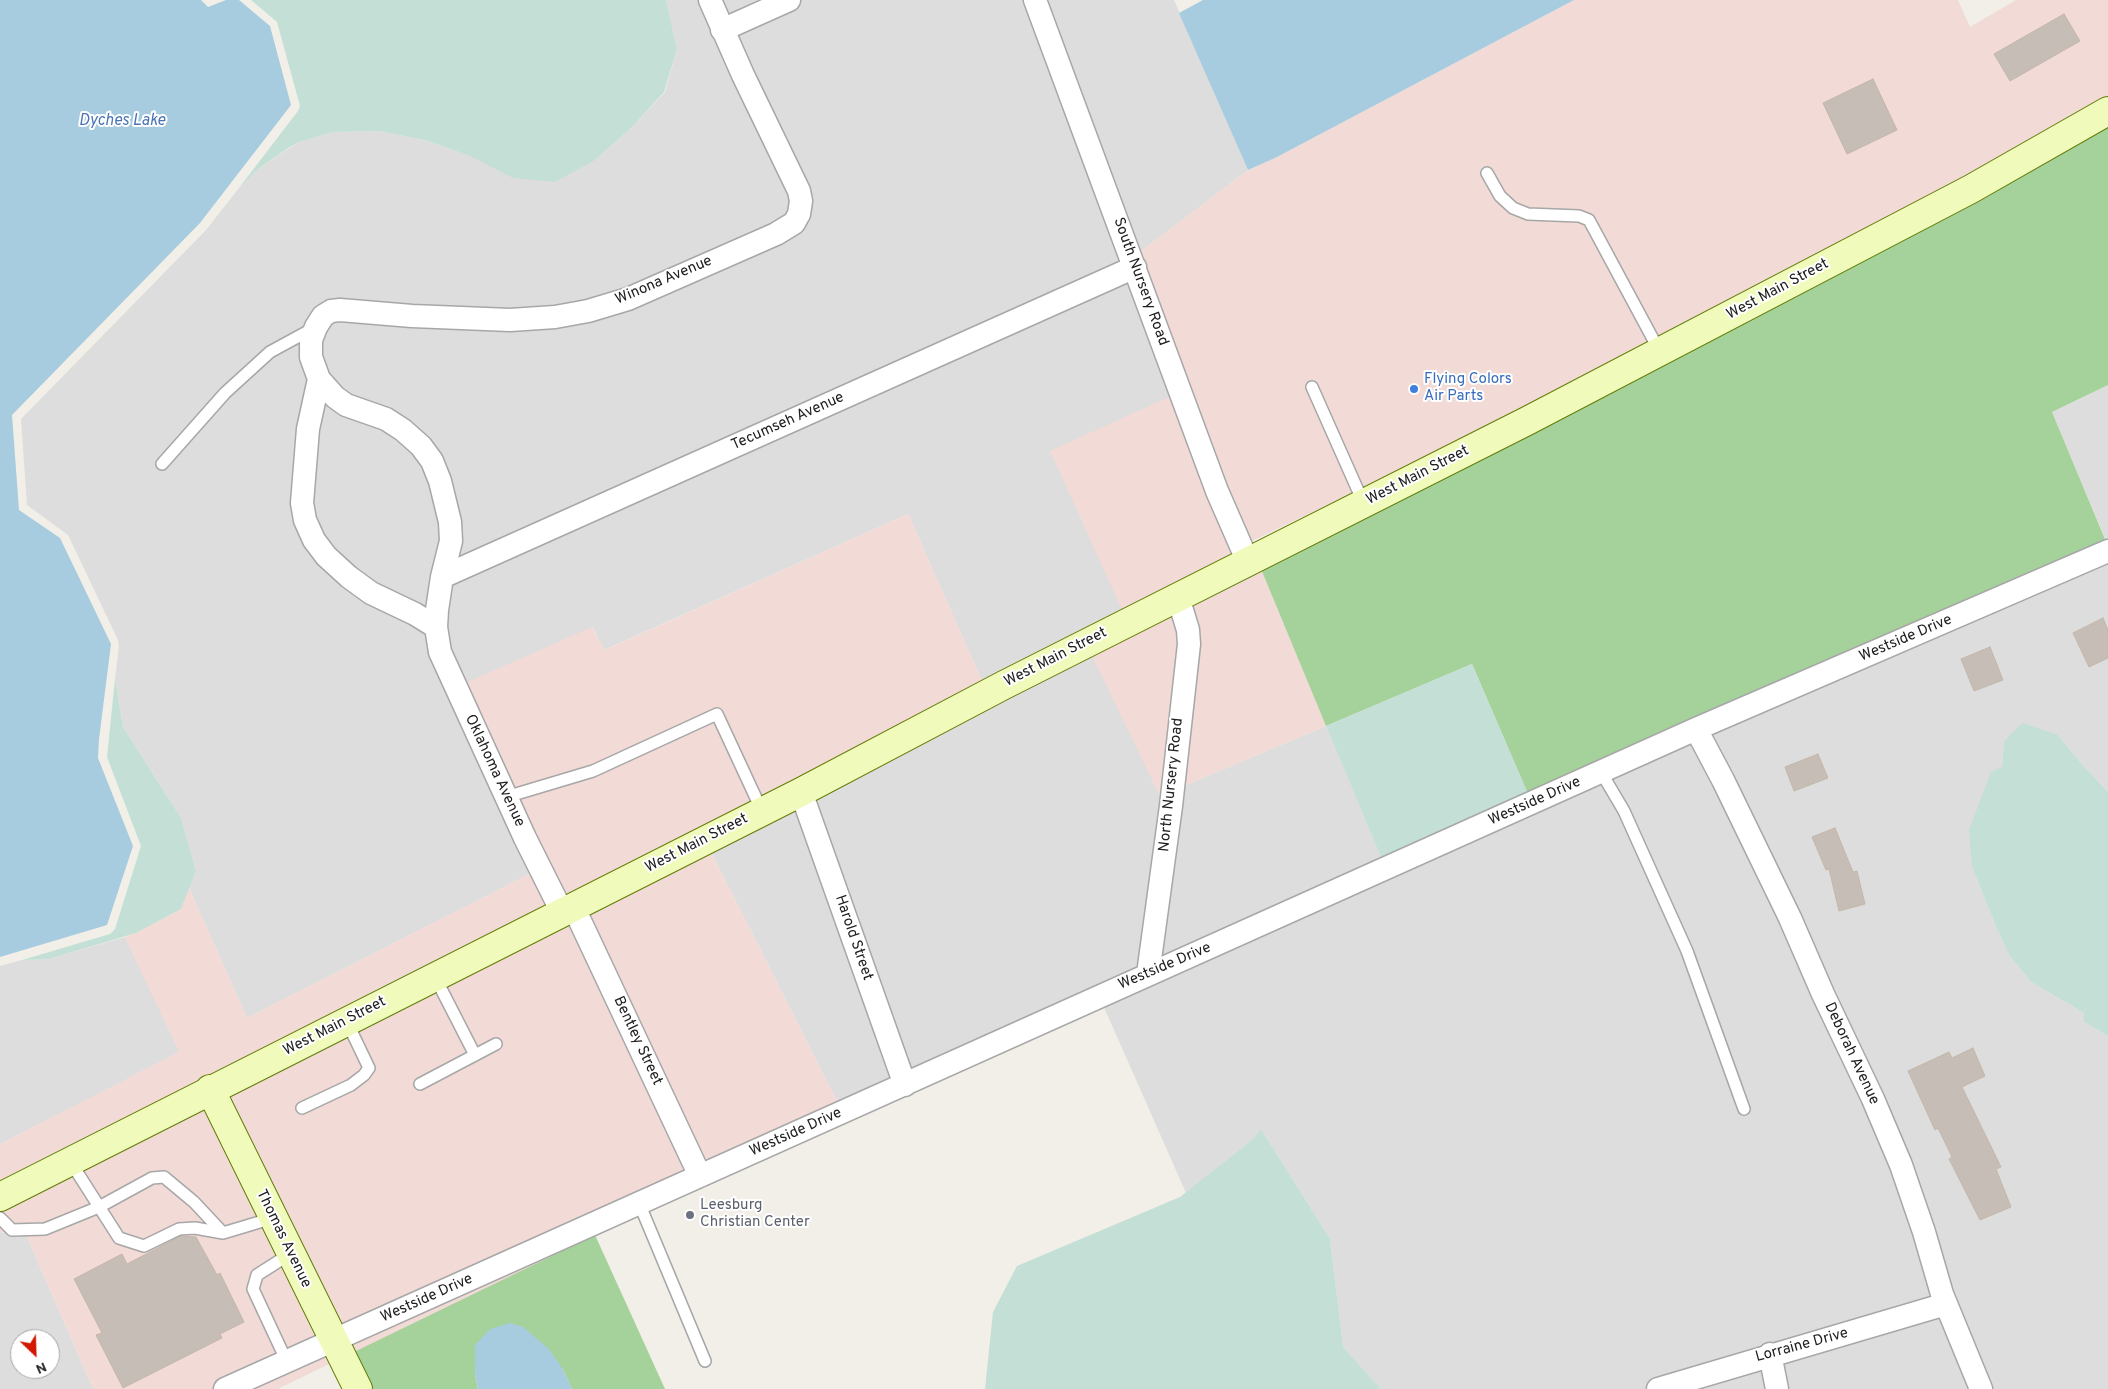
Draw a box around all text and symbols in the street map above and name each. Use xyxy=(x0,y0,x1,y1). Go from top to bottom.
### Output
water label: Dyches Lake xyxy=(79,112,165,132)
street label: South Nursery Road xyxy=(1108,215,1172,349)
street label: Winona Avenue xyxy=(613,253,715,309)
street label: West Main Street xyxy=(1724,256,1832,324)
place label: Flying Colors Air Parts xyxy=(1424,371,1512,406)
marker: Flying Colors Air Parts xyxy=(1408,383,1420,395)
street label: Tecumseh Avenue xyxy=(729,389,847,455)
street label: West Main Street xyxy=(1364,442,1472,510)
street label: Westside Drive xyxy=(1857,611,1955,667)
street label: West Main Street xyxy=(1002,624,1110,692)
street label: Oklahoma Avenue xyxy=(460,712,528,830)
street label: North Nursery Road xyxy=(1156,717,1188,853)
street label: Westside Drive xyxy=(1486,774,1584,830)
street label: West Main Street xyxy=(643,810,751,878)
street label: Harold Street xyxy=(830,893,876,983)
street label: Westside Drive xyxy=(1116,939,1214,995)
street label: West Main Street xyxy=(281,993,389,1061)
street label: Bentley Street xyxy=(609,994,665,1088)
street label: Deborah Avenue xyxy=(1819,1000,1883,1108)
street label: Westside Drive xyxy=(747,1105,845,1161)
street label: Thomas Avenue xyxy=(251,1187,315,1291)
place label: Leesburg Christian Center xyxy=(700,1197,810,1232)
marker: Leesburg Christian Center xyxy=(684,1209,696,1221)
street label: Westside Drive xyxy=(378,1271,476,1327)
street label: Lorraine Drive xyxy=(1754,1325,1850,1367)
north arrow xyxy=(10,1329,60,1379)
text: N xyxy=(33,1357,49,1377)

